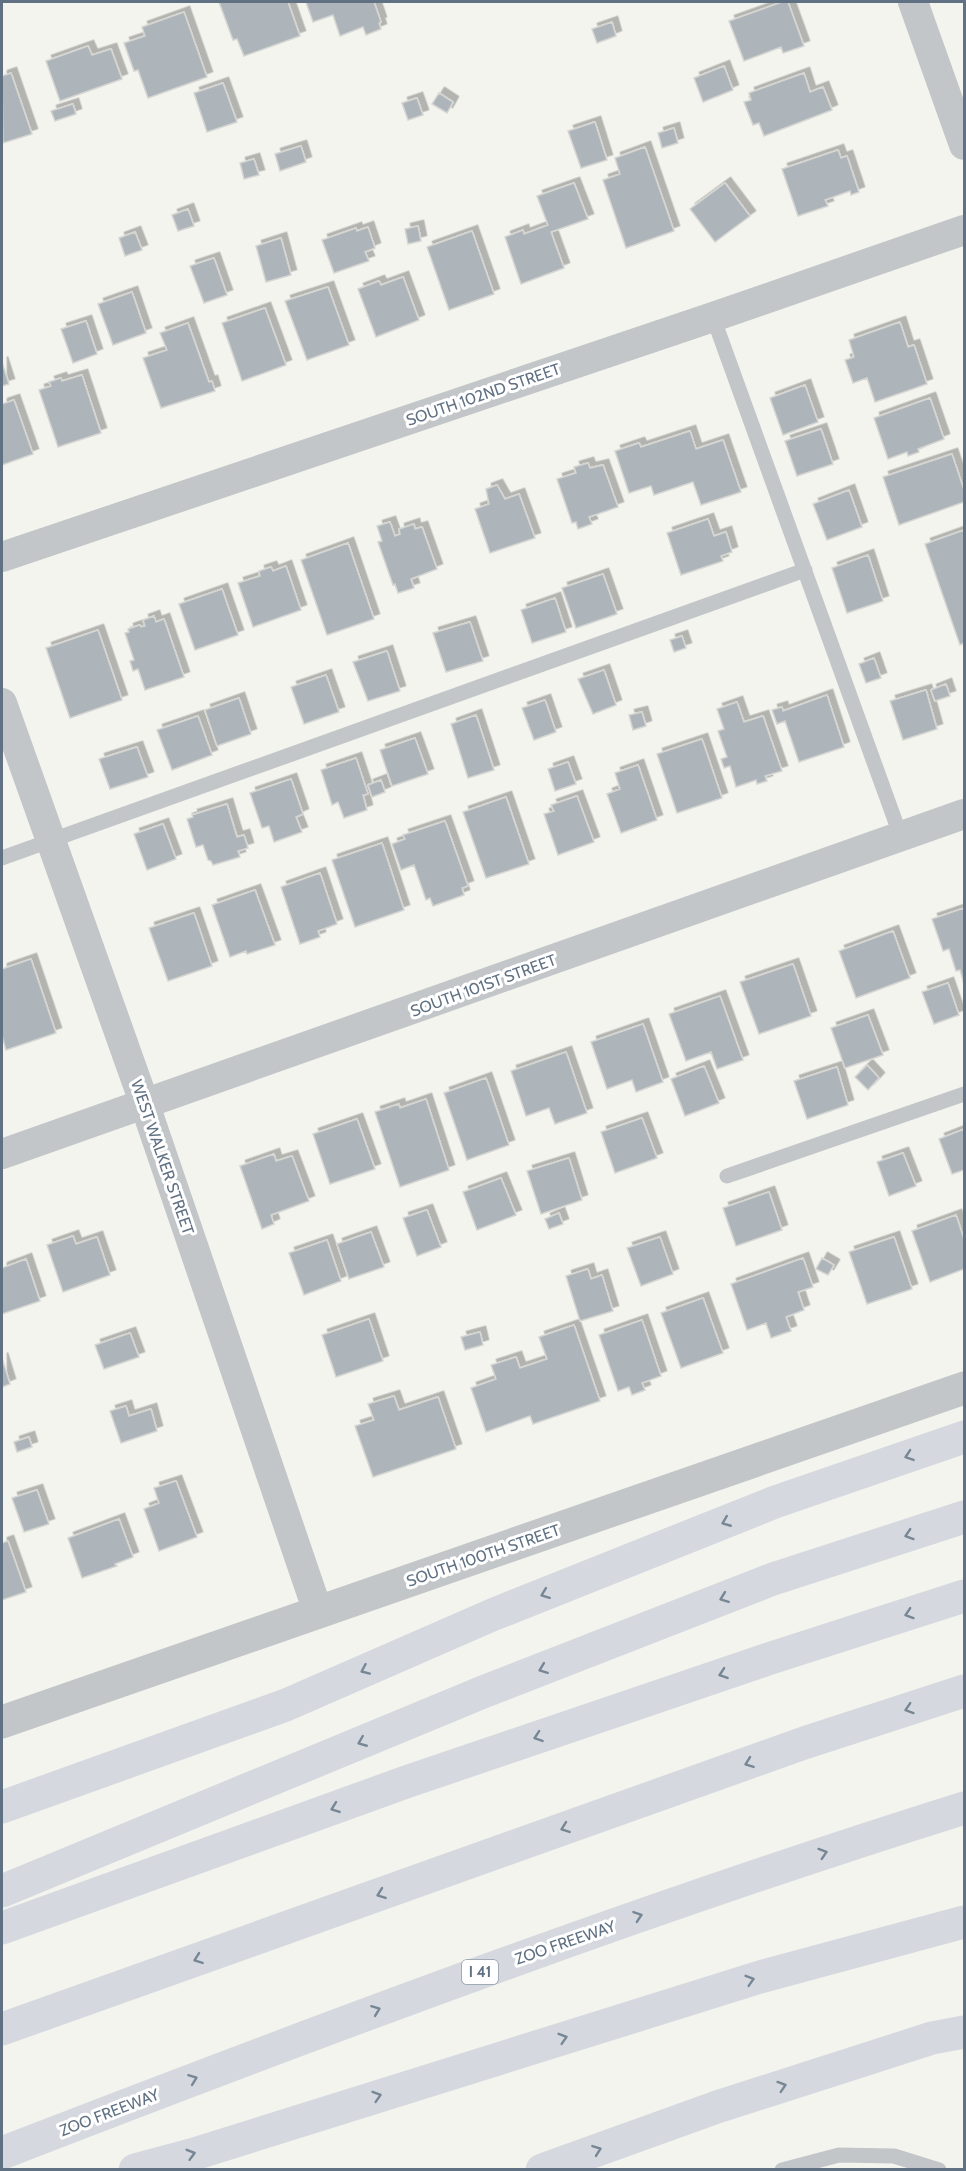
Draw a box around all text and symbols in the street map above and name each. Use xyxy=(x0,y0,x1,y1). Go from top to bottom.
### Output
street label: SOUTH 102ND STREET xyxy=(404,359,563,430)
street label: SOUTH 101ST STREET xyxy=(408,950,559,1021)
street label: WEST WALKER STREET xyxy=(127,1077,198,1238)
one-way arrow xyxy=(904,1448,915,1461)
one-way arrow xyxy=(721,1515,732,1527)
street label: SOUTH 100TH STREET xyxy=(404,1520,563,1591)
one-way arrow xyxy=(904,1528,915,1541)
one-way arrow xyxy=(540,1587,551,1599)
one-way arrow xyxy=(720,1591,730,1604)
one-way arrow xyxy=(904,1607,915,1619)
one-way arrow xyxy=(538,1662,549,1674)
one-way arrow xyxy=(361,1663,372,1675)
one-way arrow xyxy=(718,1667,729,1679)
one-way arrow xyxy=(904,1702,915,1714)
one-way arrow xyxy=(534,1729,544,1742)
one-way arrow xyxy=(357,1735,368,1747)
one-way arrow xyxy=(744,1755,755,1768)
one-way arrow xyxy=(330,1800,340,1813)
one-way arrow xyxy=(560,1821,571,1834)
one-way arrow xyxy=(817,1848,828,1861)
one-way arrow xyxy=(376,1886,387,1899)
one-way arrow xyxy=(632,1910,643,1923)
street label: ZOO FREEWAY xyxy=(512,1916,619,1969)
one-way arrow xyxy=(193,1952,204,1964)
road number: I 41 xyxy=(462,1960,498,1984)
one-way arrow xyxy=(744,1975,755,1987)
one-way arrow xyxy=(370,2005,380,2018)
one-way arrow xyxy=(558,2033,568,2045)
one-way arrow xyxy=(187,2074,198,2087)
one-way arrow xyxy=(776,2081,787,2094)
street label: ZOO FREEWAY xyxy=(57,2084,162,2140)
one-way arrow xyxy=(371,2091,382,2104)
one-way arrow xyxy=(591,2144,602,2157)
one-way arrow xyxy=(185,2149,196,2161)

